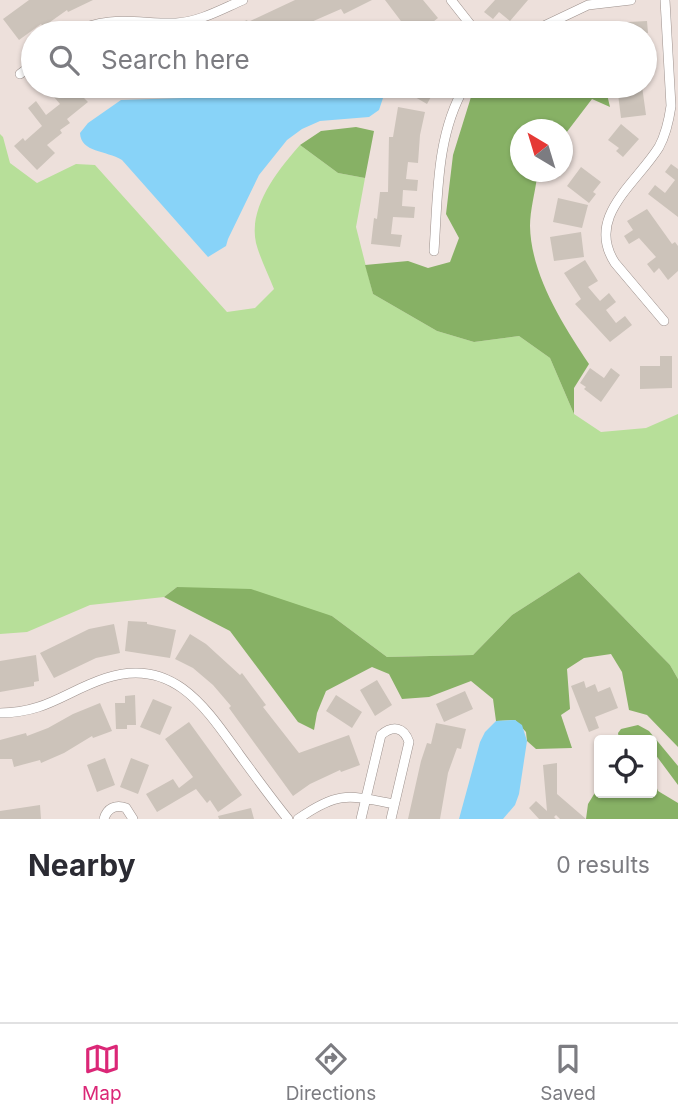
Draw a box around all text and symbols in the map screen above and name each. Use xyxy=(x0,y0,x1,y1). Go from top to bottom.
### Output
search box xyxy=(21,21,657,98)
icon: search xyxy=(45,41,83,79)
text: Search here xyxy=(101,44,250,75)
north arrow xyxy=(510,119,573,182)
map controls xyxy=(594,735,657,798)
button: locate xyxy=(594,735,657,798)
text: Nearby xyxy=(28,847,136,883)
text: 0 results xyxy=(556,851,650,879)
tab: Map xyxy=(82,1040,122,1105)
tab: Directions xyxy=(286,1040,376,1105)
tab: Saved xyxy=(540,1040,596,1105)

